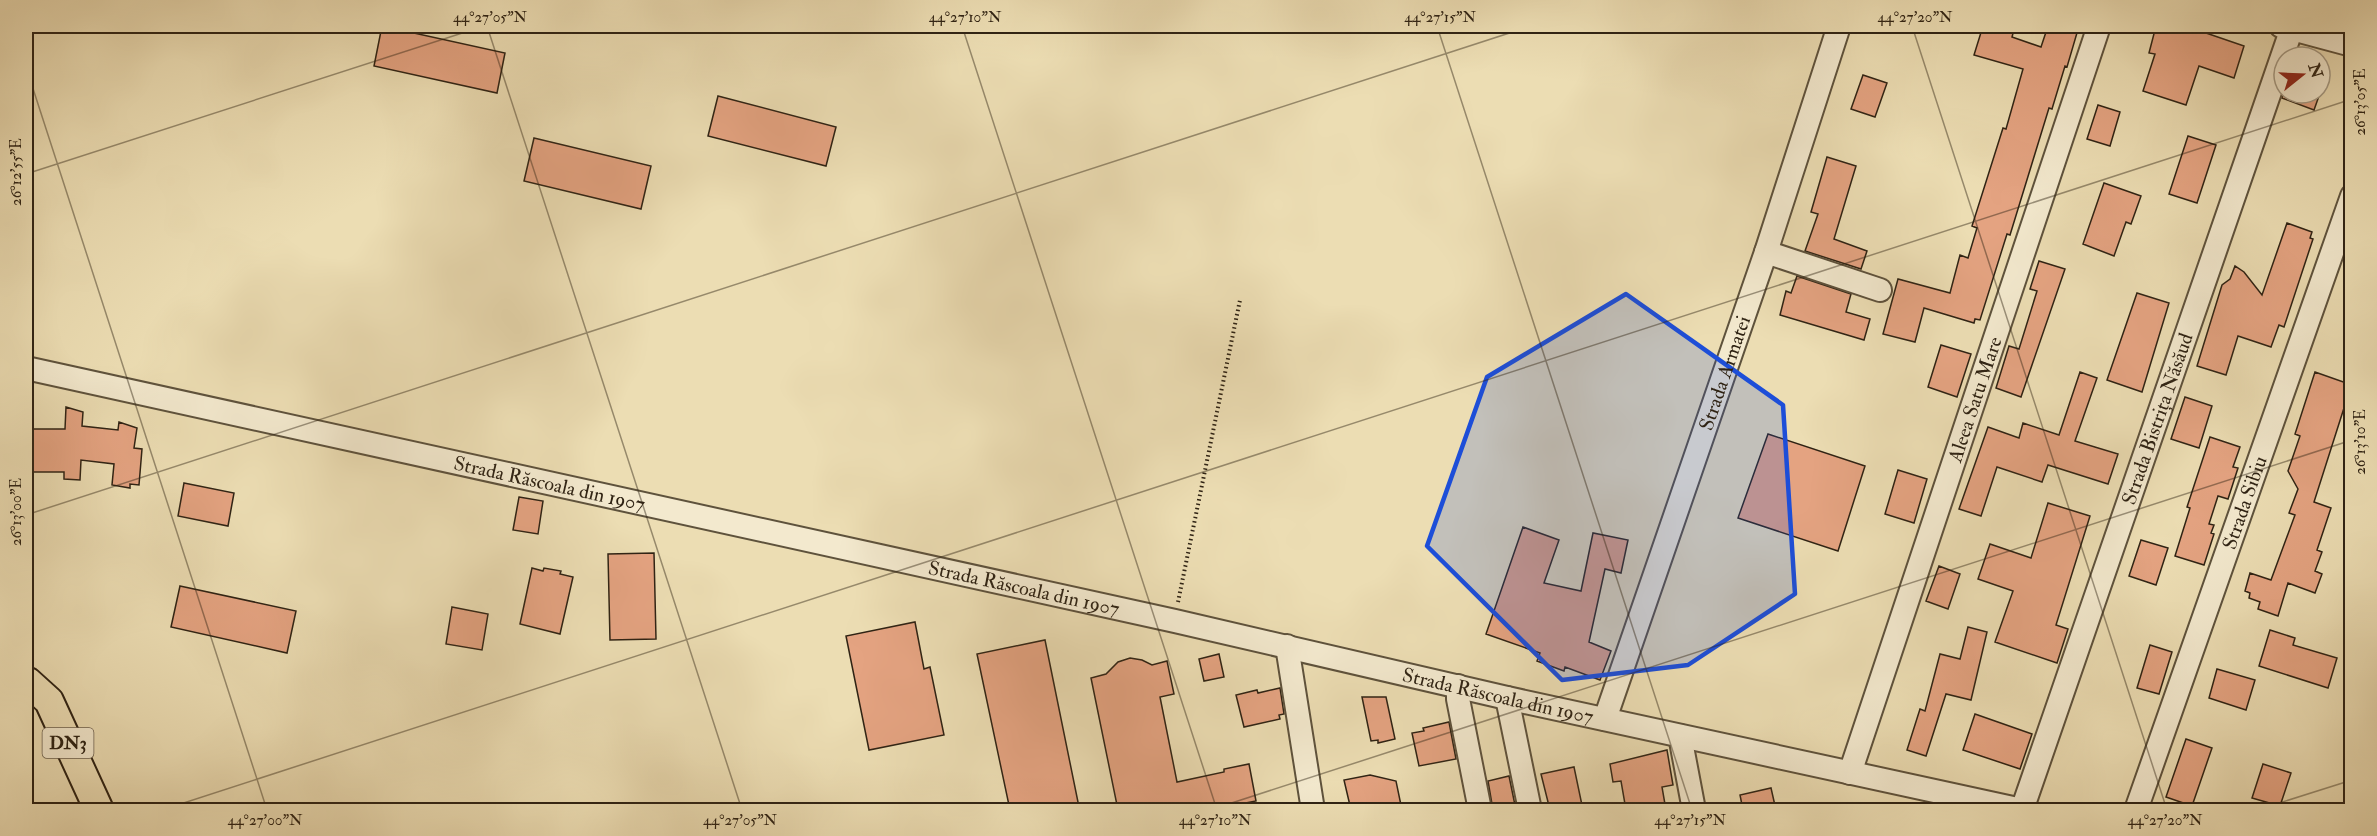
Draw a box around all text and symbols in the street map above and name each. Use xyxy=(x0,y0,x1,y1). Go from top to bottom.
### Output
text: 44°27'05"N xyxy=(453,8,528,27)
text: 44°27'10"N xyxy=(929,8,1002,27)
text: 44°27'15"N xyxy=(1404,8,1476,27)
text: 44°27'20"N xyxy=(1877,8,1953,27)
north arrow xyxy=(2272,45,2332,105)
text: N xyxy=(2303,60,2327,81)
text: 26°13'05"E xyxy=(2351,68,2370,136)
text: 26°12'55"E xyxy=(7,138,26,206)
street label: Strada Armatei xyxy=(1693,312,1756,434)
street label: Strada Bistrița Năsăud xyxy=(2116,330,2199,508)
street label: Aleea Satu Mare xyxy=(1942,333,2008,466)
text: 26°13'10"E xyxy=(2351,409,2370,475)
street label: Strada Răscoala din 1907 xyxy=(451,451,647,517)
street label: Strada Sibiu xyxy=(2217,453,2273,553)
text: 26°13'00"E xyxy=(7,478,26,546)
street label: Strada Răscoala din 1907 xyxy=(926,555,1122,621)
street label: Strada Răscoala din 1907 xyxy=(1400,662,1596,729)
road number: DN3 xyxy=(42,728,94,758)
text: 44°27'00"N xyxy=(227,811,303,830)
text: 44°27'05"N xyxy=(703,811,778,830)
text: 44°27'10"N xyxy=(1179,811,1252,830)
text: 44°27'15"N xyxy=(1654,811,1726,830)
text: 44°27'20"N xyxy=(2127,811,2203,830)

